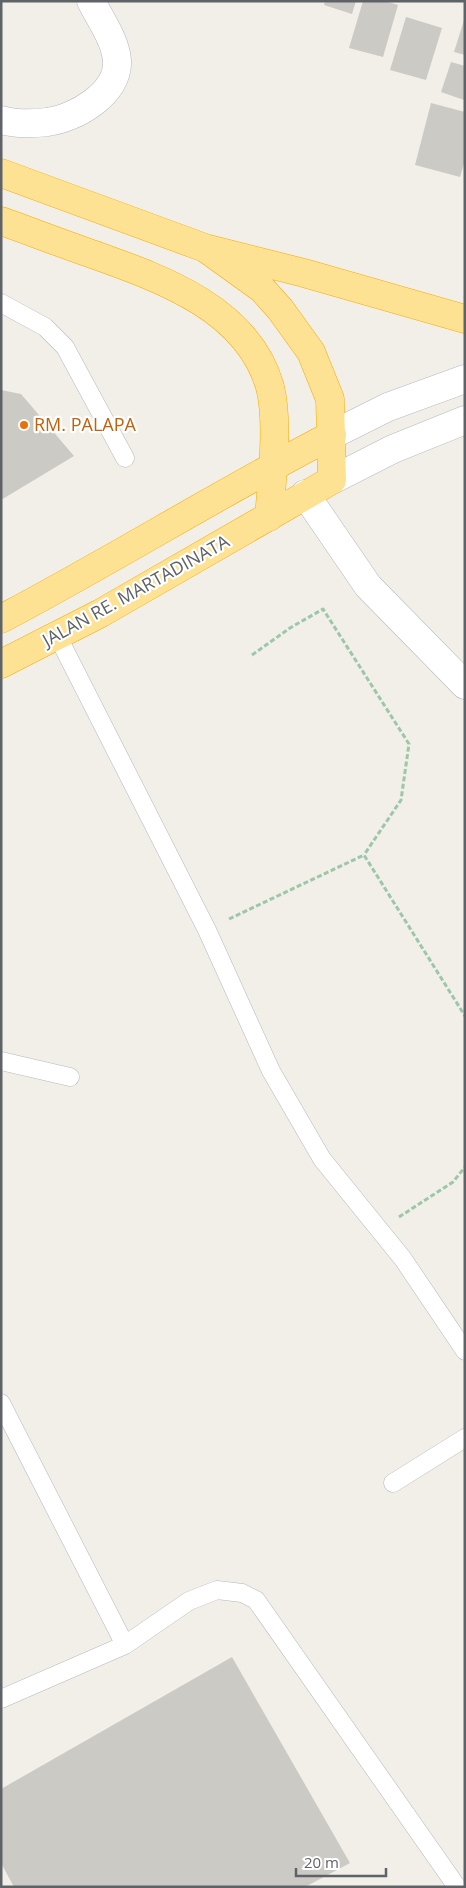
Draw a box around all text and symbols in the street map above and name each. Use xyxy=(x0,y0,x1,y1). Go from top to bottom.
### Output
place label: RM. PALAPA xyxy=(34,412,137,436)
marker: RM. PALAPA xyxy=(18,419,30,431)
street label: JALAN RE. MARTADINATA xyxy=(36,528,234,653)
scale bar xyxy=(296,1846,386,1878)
text: 20 m xyxy=(304,1852,339,1872)

